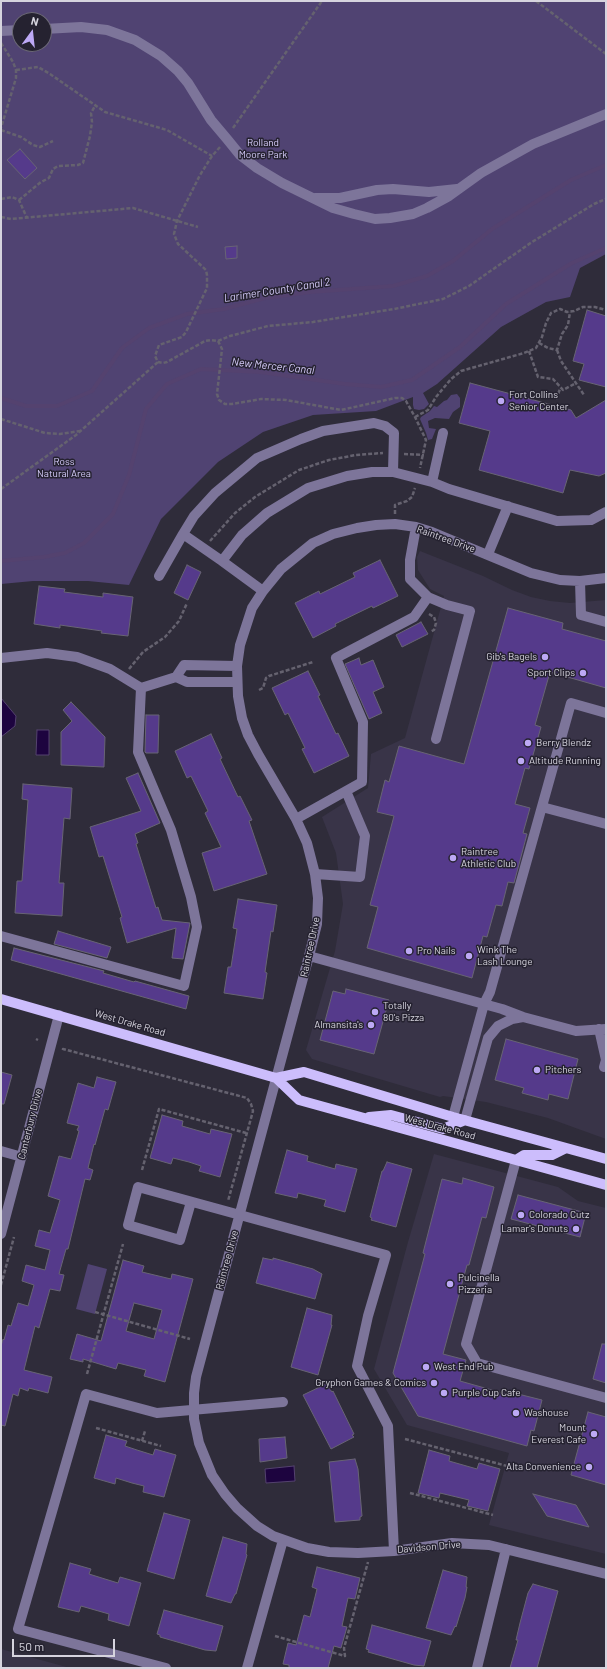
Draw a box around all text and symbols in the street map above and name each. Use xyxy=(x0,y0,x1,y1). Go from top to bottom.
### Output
north arrow xyxy=(12,12,52,52)
text: N xyxy=(30,14,40,28)
park label: Rolland Moore Park xyxy=(239,137,287,160)
water label: Larimer County Canal 2 xyxy=(223,275,331,305)
water label: New Mercer Canal xyxy=(231,355,315,377)
place label: Fort Collins Senior Center xyxy=(509,389,568,412)
marker: Fort Collins Senior Center xyxy=(496,396,506,406)
park label: Ross Natural Area xyxy=(37,456,91,480)
street label: Raintree Drive xyxy=(415,523,477,555)
place label: Gib's Bagels xyxy=(486,651,537,663)
marker: Gib's Bagels xyxy=(540,652,550,662)
place label: Sport Clips xyxy=(528,667,575,679)
marker: Sport Clips xyxy=(578,668,588,678)
place label: Berry Blendz xyxy=(536,737,591,749)
marker: Berry Blendz xyxy=(523,738,533,748)
place label: Altitude Running xyxy=(529,755,601,767)
marker: Altitude Running xyxy=(516,756,526,766)
place label: Raintree Athletic Club xyxy=(461,846,516,870)
marker: Raintree Athletic Club xyxy=(448,853,458,863)
street label: Raintree Drive xyxy=(298,916,322,978)
place label: Wink The Lash Lounge xyxy=(477,944,533,968)
place label: Pro Nails xyxy=(417,945,455,957)
marker: Pro Nails xyxy=(404,946,414,956)
marker: Wink The Lash Lounge xyxy=(464,951,474,961)
place label: Totally 80's Pizza xyxy=(383,1000,424,1024)
street label: West Drake Road xyxy=(93,1007,167,1039)
marker: Totally 80's Pizza xyxy=(370,1007,380,1017)
place label: Almansita's xyxy=(314,1019,363,1031)
marker: Almansita's xyxy=(366,1020,376,1030)
place label: Pitchers xyxy=(545,1064,581,1076)
marker: Pitchers xyxy=(532,1065,542,1075)
street label: Canterbury Drive xyxy=(15,1087,45,1161)
street label: West Drake Road xyxy=(403,1112,477,1142)
place label: Colorado Cutz xyxy=(529,1209,589,1221)
marker: Colorado Cutz xyxy=(516,1210,526,1220)
place label: Lamar's Donuts xyxy=(501,1223,568,1235)
marker: Lamar's Donuts xyxy=(571,1224,581,1234)
street label: Raintree Drive xyxy=(213,1229,241,1291)
place label: Pulcinella Pizzeria xyxy=(458,1272,500,1296)
marker: Pulcinella Pizzeria xyxy=(445,1279,455,1289)
place label: West End Pub xyxy=(434,1361,494,1373)
marker: West End Pub xyxy=(421,1362,431,1372)
place label: Gryphon Games & Comics xyxy=(315,1377,426,1389)
marker: Gryphon Games & Comics xyxy=(429,1378,439,1388)
place label: Purple Cup Cafe xyxy=(452,1387,521,1399)
marker: Purple Cup Cafe xyxy=(439,1388,449,1398)
place label: Washouse xyxy=(524,1407,568,1419)
marker: Washouse xyxy=(511,1408,521,1418)
place label: Mount Everest Cafe xyxy=(531,1422,586,1446)
marker: Mount Everest Cafe xyxy=(589,1429,599,1439)
place label: Alta Convenience xyxy=(506,1461,581,1473)
marker: Alta Convenience xyxy=(584,1462,594,1472)
street label: Davidson Drive xyxy=(397,1538,461,1556)
scale bar xyxy=(14,1631,117,1657)
text: 50 m xyxy=(19,1639,44,1653)

